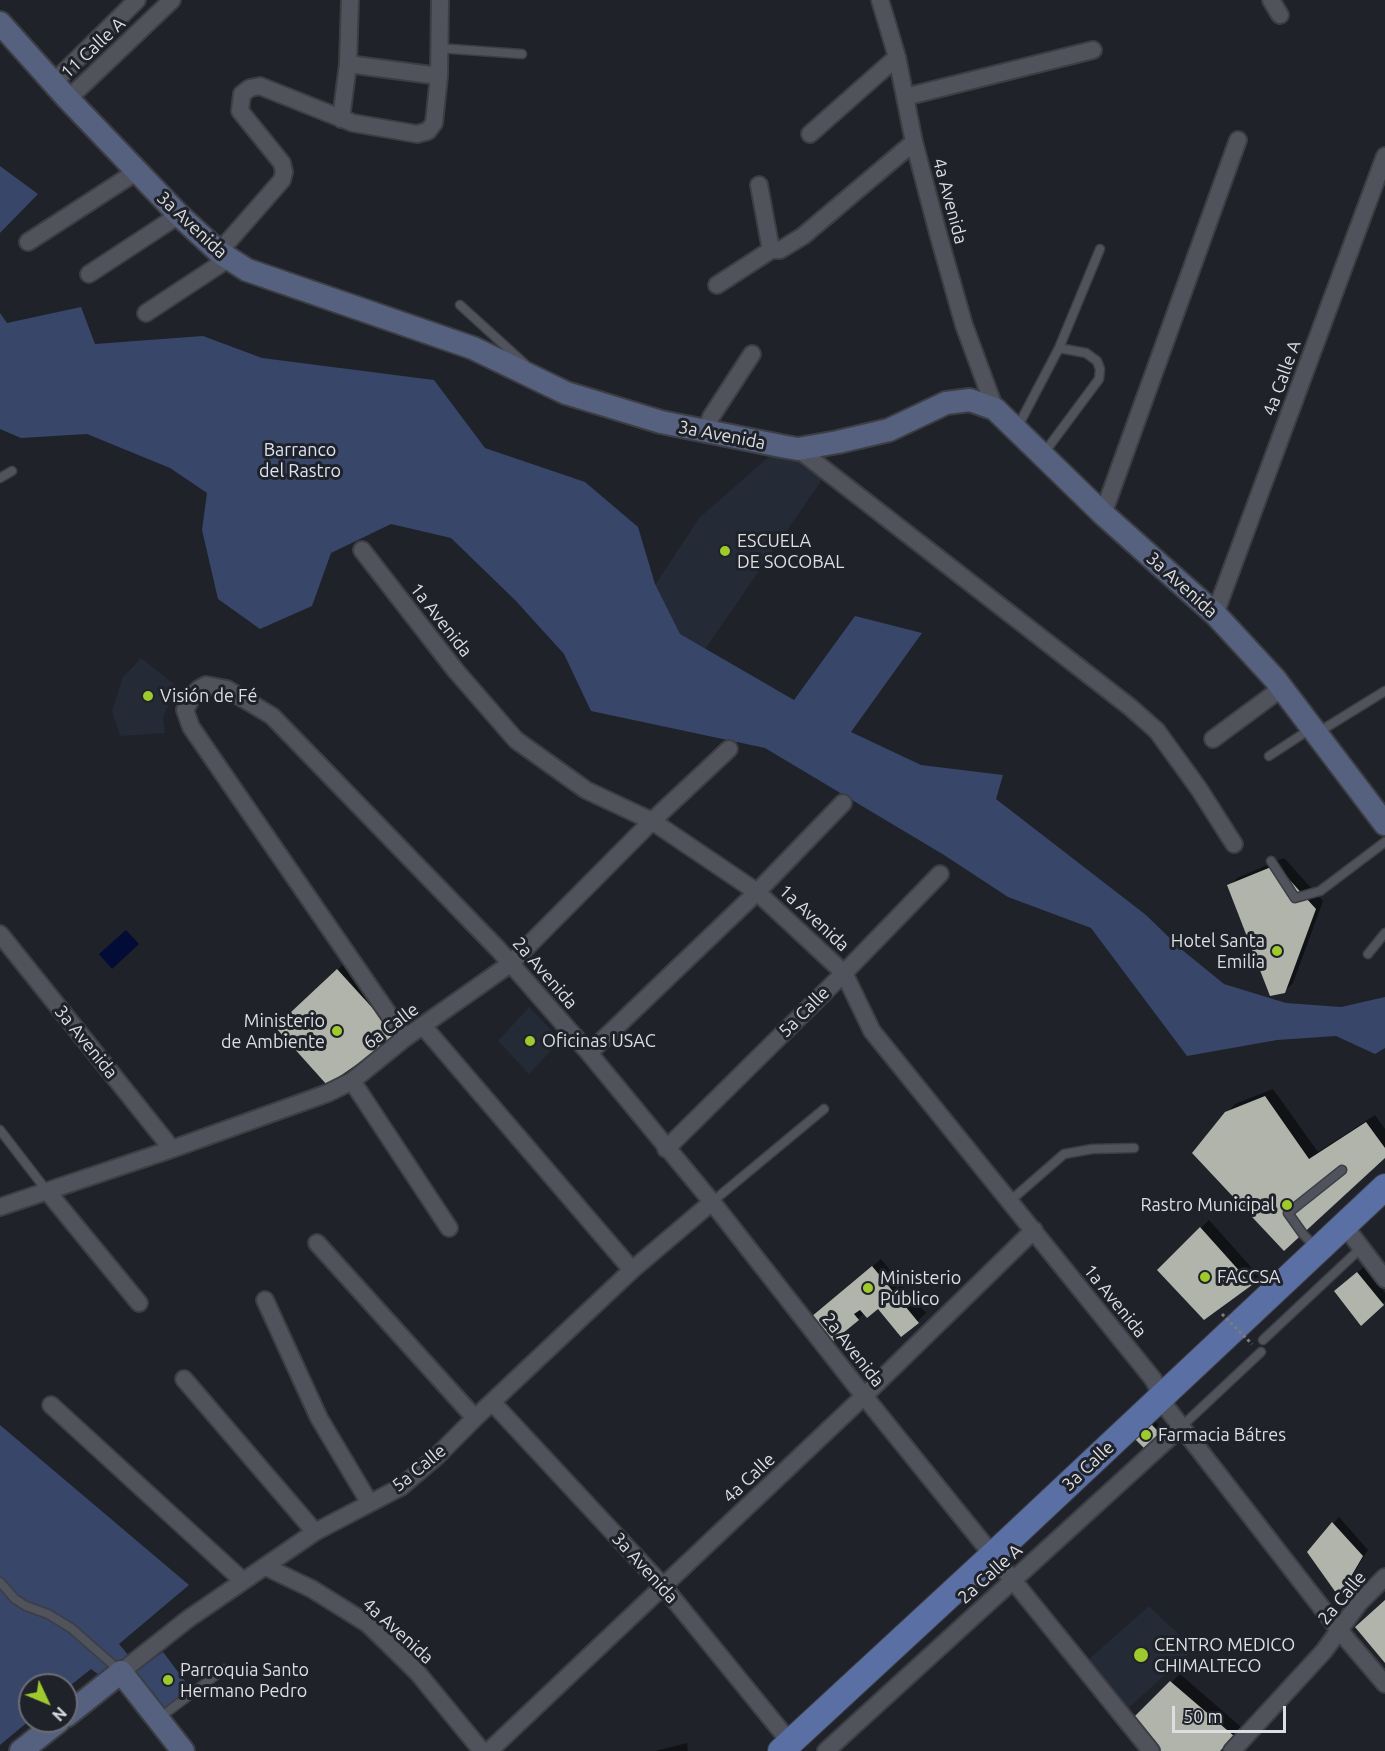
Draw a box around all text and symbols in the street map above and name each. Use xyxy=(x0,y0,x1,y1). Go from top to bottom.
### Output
street label: 11 Calle A xyxy=(56,13,130,83)
street label: 4a Avenida xyxy=(928,156,972,246)
street label: 3a Avenida xyxy=(152,187,232,263)
street label: 4a Calle A xyxy=(1258,337,1306,419)
street label: 3a Avenida xyxy=(677,416,767,454)
park label: Barranco del Rastro xyxy=(259,439,341,482)
place label: ESCUELA DE SOCOBAL xyxy=(737,530,844,572)
marker: ESCUELA DE SOCOBAL xyxy=(718,544,732,558)
street label: 3a Avenida xyxy=(1142,547,1222,623)
street label: 1a Avenida xyxy=(405,579,477,661)
place label: Visión de Fé xyxy=(160,685,257,707)
marker: Visión de Fé xyxy=(141,689,155,703)
street label: 1a Avenida xyxy=(774,880,854,956)
place label: Hotel Santa Emilia xyxy=(1171,930,1265,972)
street label: 2a Avenida xyxy=(508,933,582,1013)
marker: Hotel Santa Emilia xyxy=(1270,944,1284,958)
street label: 5a Calle xyxy=(774,982,834,1042)
street label: 6a Calle xyxy=(359,998,423,1054)
street label: 3a Avenida xyxy=(50,1001,122,1083)
place label: Ministerio de Ambiente xyxy=(221,1010,325,1052)
marker: Ministerio de Ambiente xyxy=(330,1024,344,1038)
place label: Oficinas USAC xyxy=(542,1030,656,1052)
marker: Oficinas USAC xyxy=(523,1034,537,1048)
place label: Rastro Municipal xyxy=(1140,1194,1275,1216)
marker: Rastro Municipal xyxy=(1280,1198,1294,1212)
street label: 1a Avenida xyxy=(1079,1260,1151,1342)
place label: FACCSA xyxy=(1217,1266,1281,1288)
place label: Ministerio Público xyxy=(880,1267,961,1310)
marker: FACCSA xyxy=(1198,1270,1212,1284)
marker: Ministerio Público xyxy=(861,1281,875,1295)
street label: 2a Avenida xyxy=(817,1309,889,1391)
place label: Farmacia Bátres xyxy=(1158,1424,1286,1446)
marker: Farmacia Bátres xyxy=(1139,1428,1153,1442)
street label: 3a Calle xyxy=(1058,1437,1118,1495)
street label: 5a Calle xyxy=(388,1440,450,1496)
street label: 4a Calle xyxy=(719,1449,779,1507)
street label: 3a Avenida xyxy=(607,1528,683,1608)
street label: 2a Calle A xyxy=(953,1540,1027,1608)
street label: 2a Calle xyxy=(1313,1567,1371,1629)
street label: 4a Avenida xyxy=(358,1593,438,1669)
place label: CENTRO MEDICO CHIMALTECO xyxy=(1154,1634,1295,1676)
marker: CENTRO MEDICO CHIMALTECO xyxy=(1132,1646,1150,1664)
place label: Parroquia Santo Hermano Pedro xyxy=(180,1659,309,1702)
north arrow xyxy=(18,1673,78,1733)
marker: Parroquia Santo Hermano Pedro xyxy=(161,1673,175,1687)
scale bar xyxy=(1175,1694,1289,1732)
text: N xyxy=(49,1704,70,1725)
text: 50 m xyxy=(1183,1706,1223,1726)

